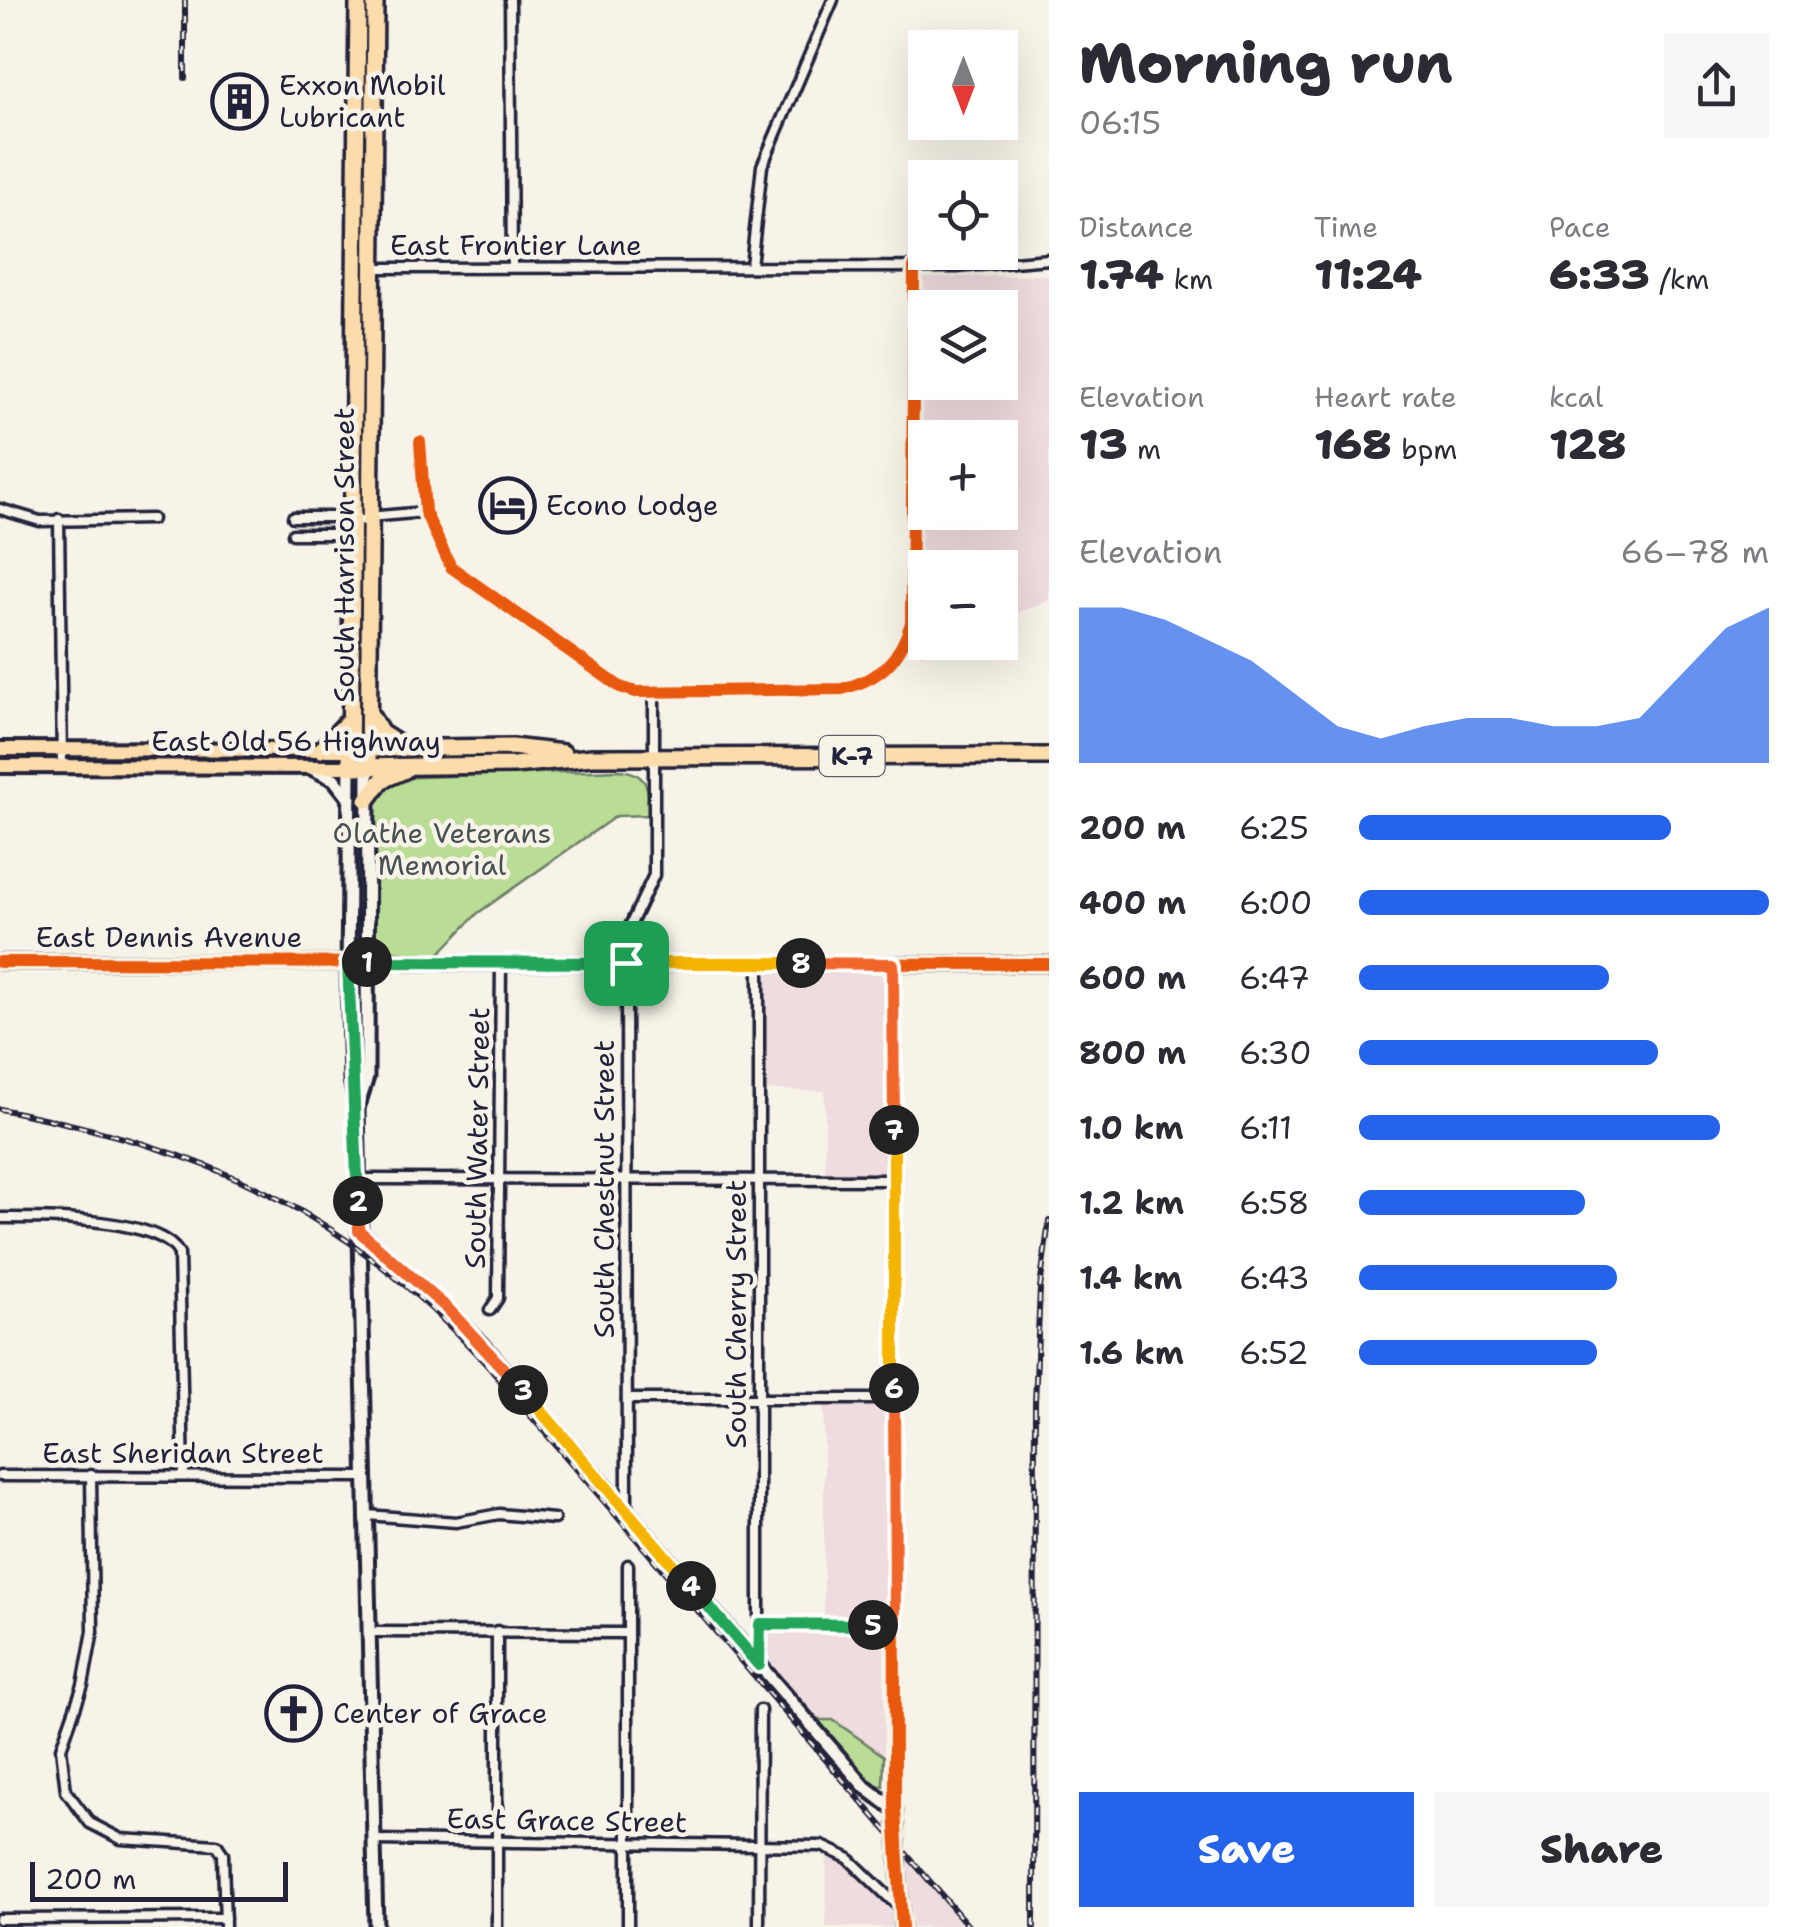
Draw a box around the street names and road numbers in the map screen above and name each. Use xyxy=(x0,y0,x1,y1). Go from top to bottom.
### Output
street label: East Frontier Lane xyxy=(390,226,642,264)
street label: South Harrison Street xyxy=(325,407,363,703)
street label: East Old 56 Highway xyxy=(151,722,441,760)
road number: K-7 xyxy=(820,736,884,776)
street label: East Dennis Avenue xyxy=(36,918,302,956)
street label: South Water Street xyxy=(456,1007,498,1269)
street label: South Chestnut Street xyxy=(585,1040,623,1338)
street label: South Cherry Street xyxy=(717,1179,755,1449)
street label: East Sheridan Street xyxy=(42,1434,324,1472)
street label: East Grace Street xyxy=(446,1799,688,1841)

